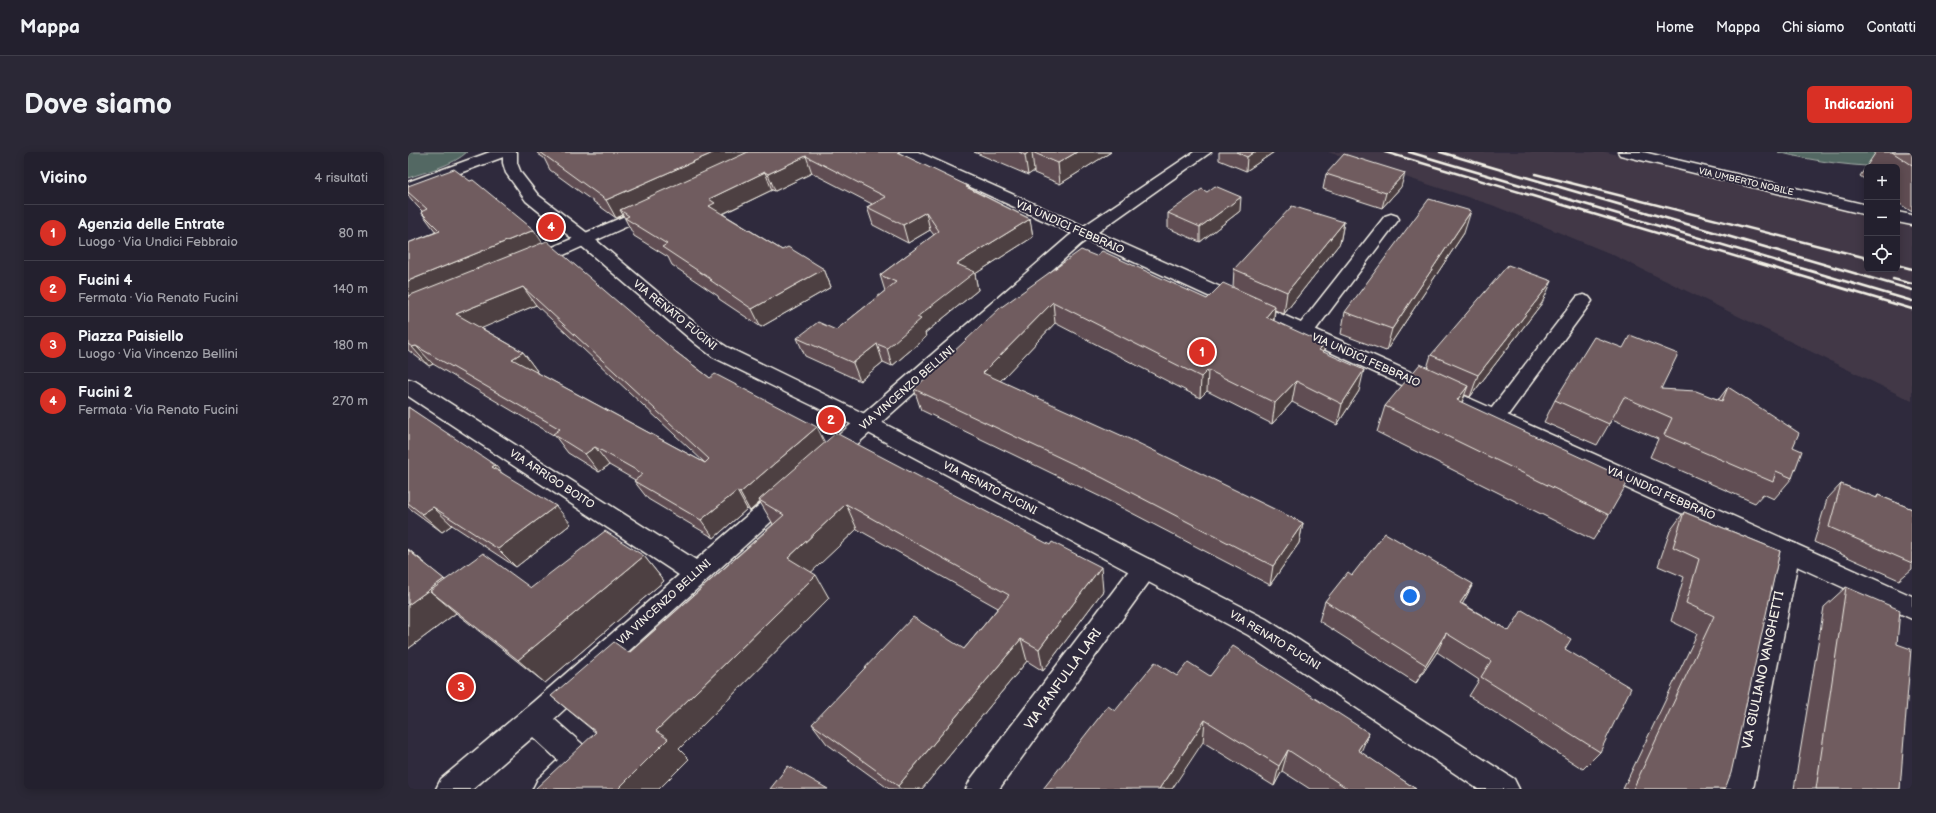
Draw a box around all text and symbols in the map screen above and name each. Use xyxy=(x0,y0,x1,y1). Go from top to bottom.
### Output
text: Mappa xyxy=(20,16,80,39)
text: Home xyxy=(1656,19,1694,36)
text: Mappa xyxy=(1716,19,1760,36)
text: Chi siamo xyxy=(1782,19,1845,36)
text: Contatti xyxy=(1867,19,1916,36)
button: Indicazioni xyxy=(1807,86,1912,123)
text: Dove siamo xyxy=(24,88,172,121)
map controls xyxy=(1864,164,1900,272)
button: + xyxy=(1864,164,1900,200)
street label: VIA UMBERTO NOBILE xyxy=(1698,166,1795,198)
text: Vicino xyxy=(40,168,87,188)
text: 4 risultati xyxy=(314,170,368,186)
street label: VIA UNDICI FEBBRAIO xyxy=(1014,197,1126,257)
button: − xyxy=(1864,200,1900,236)
pin: 4 xyxy=(538,212,564,242)
text: Agenzia delle Entrate xyxy=(78,215,225,234)
text: 1 xyxy=(50,225,56,241)
text: 80 m xyxy=(339,225,368,241)
text: Luogo · Via Undici Febbraio xyxy=(78,234,238,250)
button: locate xyxy=(1864,236,1900,272)
text: Fucini 4 xyxy=(78,271,132,290)
street label: VIA RENATO FUCINI xyxy=(631,277,720,353)
text: 2 xyxy=(49,281,57,297)
text: 140 m xyxy=(333,281,368,297)
text: Fermata · Via Renato Fucini xyxy=(78,290,238,306)
text: Piazza Paisiello xyxy=(78,327,183,346)
street label: VIA UNDICI FEBBRAIO xyxy=(1310,330,1422,390)
text: 3 xyxy=(49,337,57,353)
text: 180 m xyxy=(333,337,368,353)
pin: 1 xyxy=(1189,337,1215,367)
street label: VIA VINCENZO BELLINI xyxy=(857,343,958,433)
text: Luogo · Via Vincenzo Bellini xyxy=(78,346,238,362)
text: Fucini 2 xyxy=(78,383,132,402)
text: 4 xyxy=(49,393,57,409)
text: 270 m xyxy=(332,393,368,409)
text: Fermata · Via Renato Fucini xyxy=(78,402,238,418)
pin: 2 xyxy=(818,405,844,435)
street label: VIA ARRIGO BOITO xyxy=(507,447,597,511)
street label: VIA RENATO FUCINI xyxy=(941,459,1040,518)
street label: VIA UNDICI FEBBRAIO xyxy=(1605,463,1717,523)
street label: VIA VINCENZO BELLINI xyxy=(614,556,714,647)
your location xyxy=(1400,586,1420,606)
street label: VIA GIULIANO VANGHETTI xyxy=(1738,589,1788,751)
street label: VIA RENATO FUCINI xyxy=(1227,608,1323,673)
street label: VIA FANFULLA LARI xyxy=(1021,625,1105,733)
pin: 3 xyxy=(448,672,474,702)

